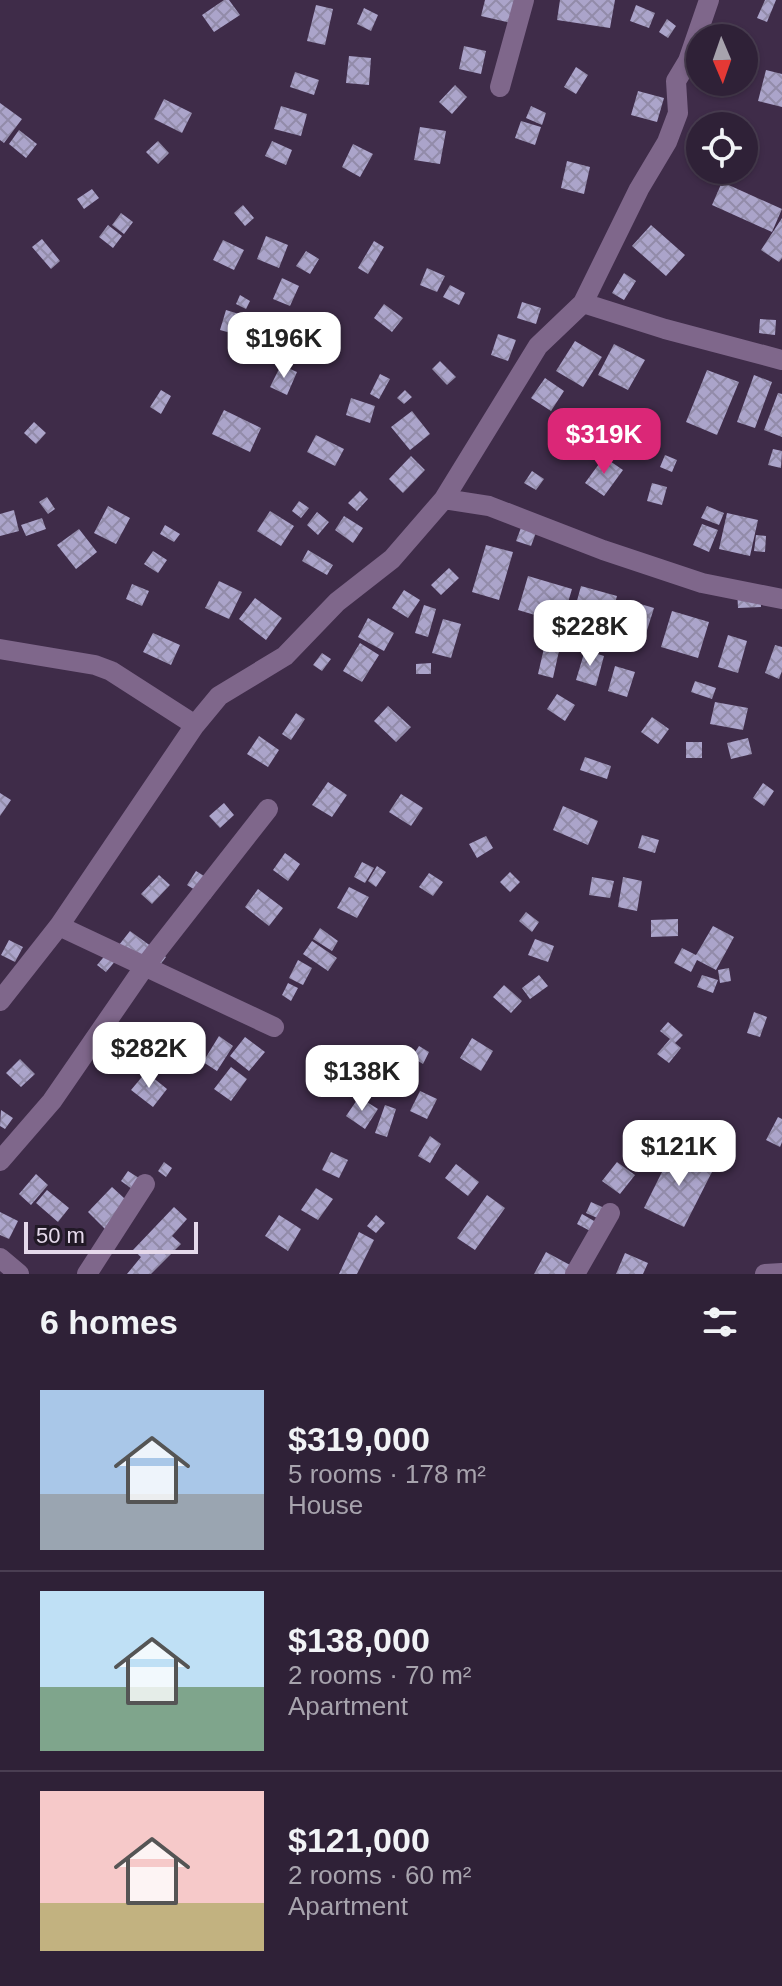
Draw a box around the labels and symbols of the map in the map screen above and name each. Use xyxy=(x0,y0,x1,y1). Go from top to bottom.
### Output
north arrow xyxy=(686,24,758,96)
pin: $196K xyxy=(228,312,340,380)
pin: $319K xyxy=(548,408,660,476)
pin: $228K xyxy=(534,600,646,668)
pin: $282K xyxy=(93,1022,205,1090)
pin: $138K xyxy=(306,1045,418,1113)
pin: $121K xyxy=(623,1120,735,1188)
scale bar xyxy=(24,1218,198,1254)

